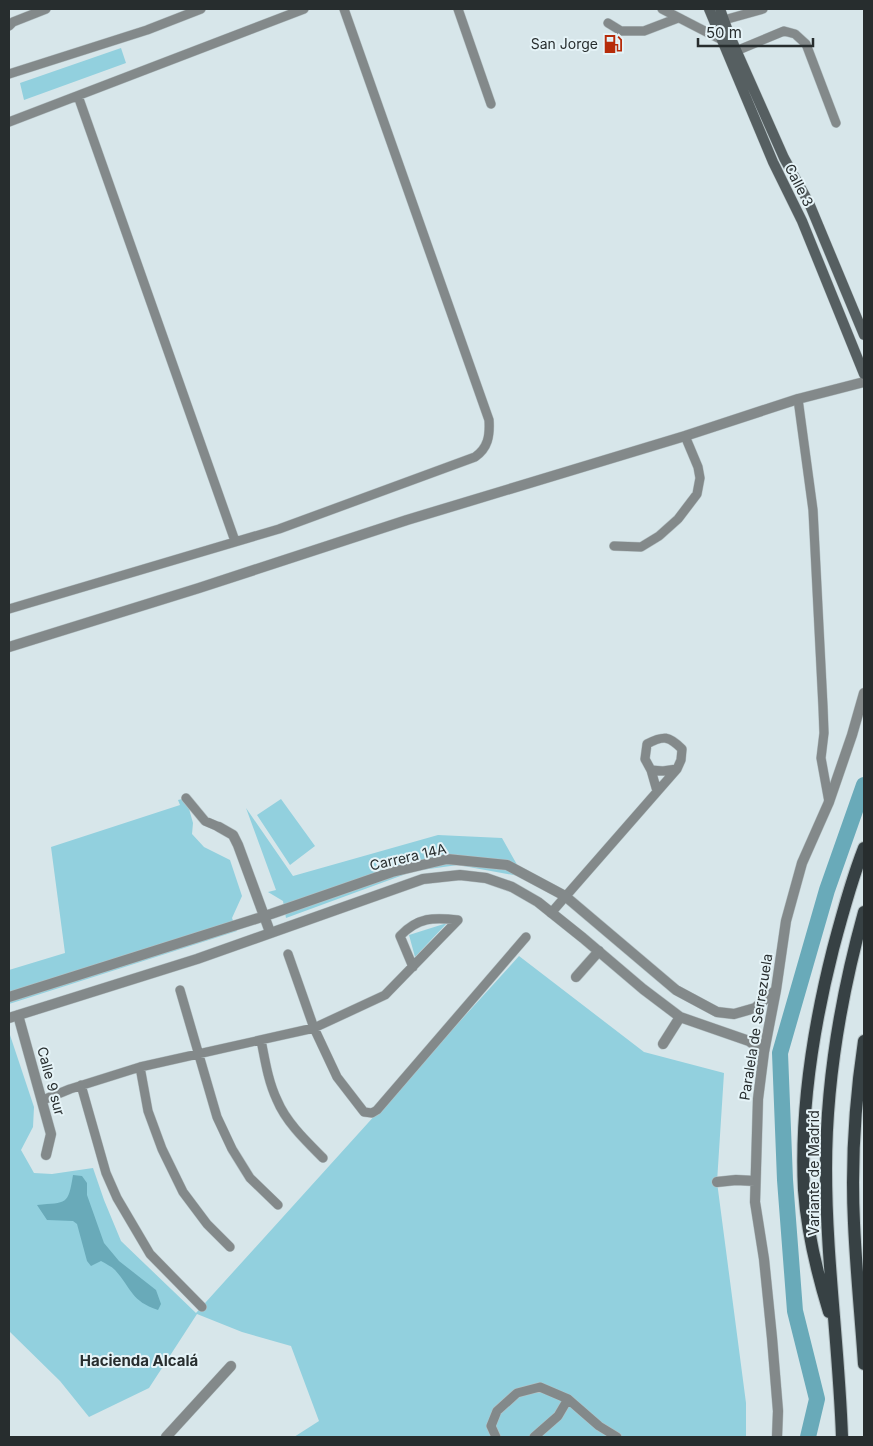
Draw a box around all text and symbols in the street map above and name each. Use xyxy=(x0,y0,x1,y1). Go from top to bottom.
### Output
scale bar xyxy=(698,15,813,47)
text: 50 m xyxy=(706,23,742,42)
fuel station icon: San Jorge xyxy=(602,33,624,55)
place label: San Jorge xyxy=(531,35,598,52)
street label: Calle 3 xyxy=(782,161,817,209)
street label: Carrera 14A xyxy=(368,839,448,874)
street label: Paralela de Serrezuela xyxy=(736,952,776,1102)
street label: Calle 9 sur xyxy=(34,1045,69,1117)
street label: Variante de Madrid xyxy=(805,1110,822,1236)
district label: Hacienda Alcalá xyxy=(80,1351,198,1370)

